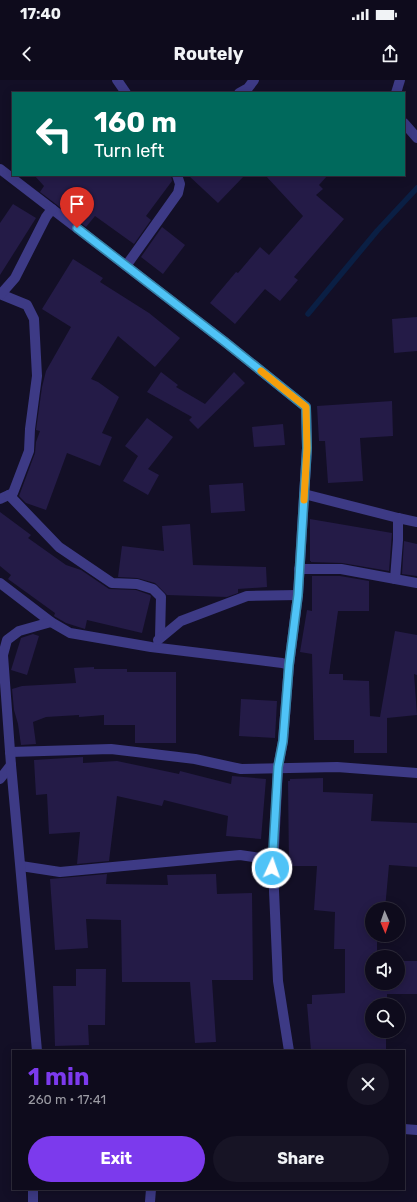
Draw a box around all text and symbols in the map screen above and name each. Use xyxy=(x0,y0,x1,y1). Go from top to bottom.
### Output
text: 17:40 xyxy=(20,5,61,23)
icon: back xyxy=(16,43,38,65)
text: Routely xyxy=(174,43,243,65)
icon: share xyxy=(379,43,401,65)
text: 160 m xyxy=(94,106,177,139)
icon: left xyxy=(28,108,80,160)
text: Turn left xyxy=(94,140,164,162)
pin xyxy=(60,187,94,228)
icon: arrive xyxy=(66,193,88,215)
position arrow xyxy=(251,847,293,889)
north arrow xyxy=(365,902,405,942)
map controls xyxy=(365,902,405,1038)
button: sound xyxy=(365,950,405,990)
button: search xyxy=(365,998,405,1038)
text: 1 min xyxy=(28,1063,89,1091)
button: close xyxy=(347,1063,389,1105)
text: 260 m · 17:41 xyxy=(28,1092,106,1107)
button: Exit xyxy=(28,1136,205,1182)
button: Share xyxy=(213,1136,389,1182)

